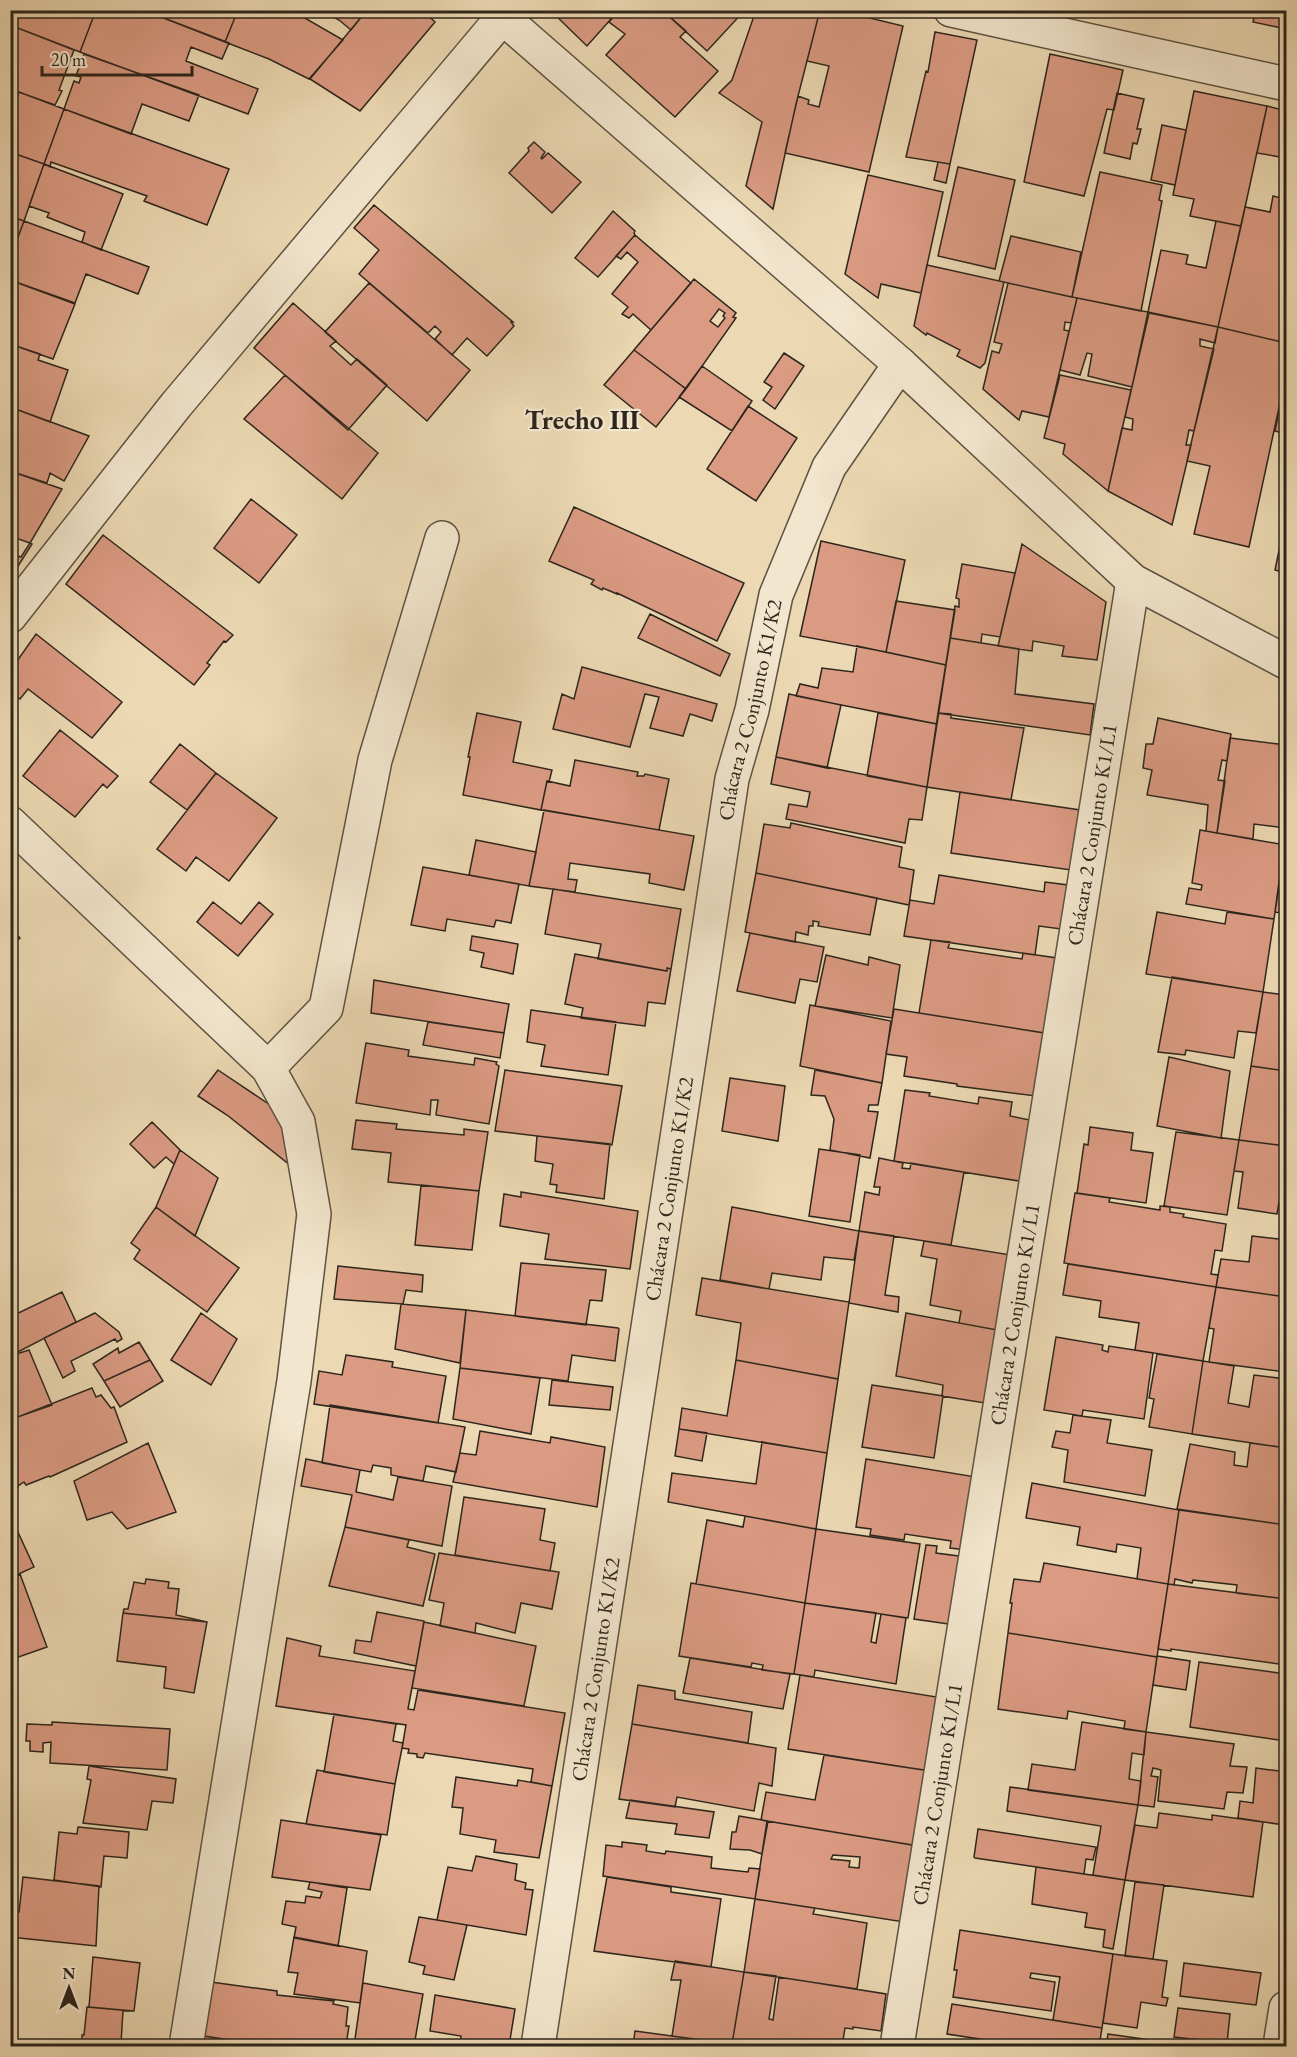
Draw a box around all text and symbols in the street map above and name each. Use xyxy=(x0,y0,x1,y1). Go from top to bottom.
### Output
scale bar xyxy=(42,39,192,77)
text: 20 m xyxy=(51,48,86,71)
district label: Trecho III xyxy=(525,402,639,437)
street label: Chácara 2 Conjunto K1/K2 xyxy=(712,597,788,822)
street label: Chácara 2 Conjunto K1/L1 xyxy=(1060,722,1123,947)
street label: Chácara 2 Conjunto K1/K2 xyxy=(638,1075,699,1303)
street label: Chácara 2 Conjunto K1/L1 xyxy=(983,1201,1046,1427)
street label: Chácara 2 Conjunto K1/K2 xyxy=(565,1555,626,1783)
street label: Chácara 2 Conjunto K1/L1 xyxy=(906,1681,968,1907)
north arrow xyxy=(39,1958,99,2018)
text: N xyxy=(63,1963,76,1984)

